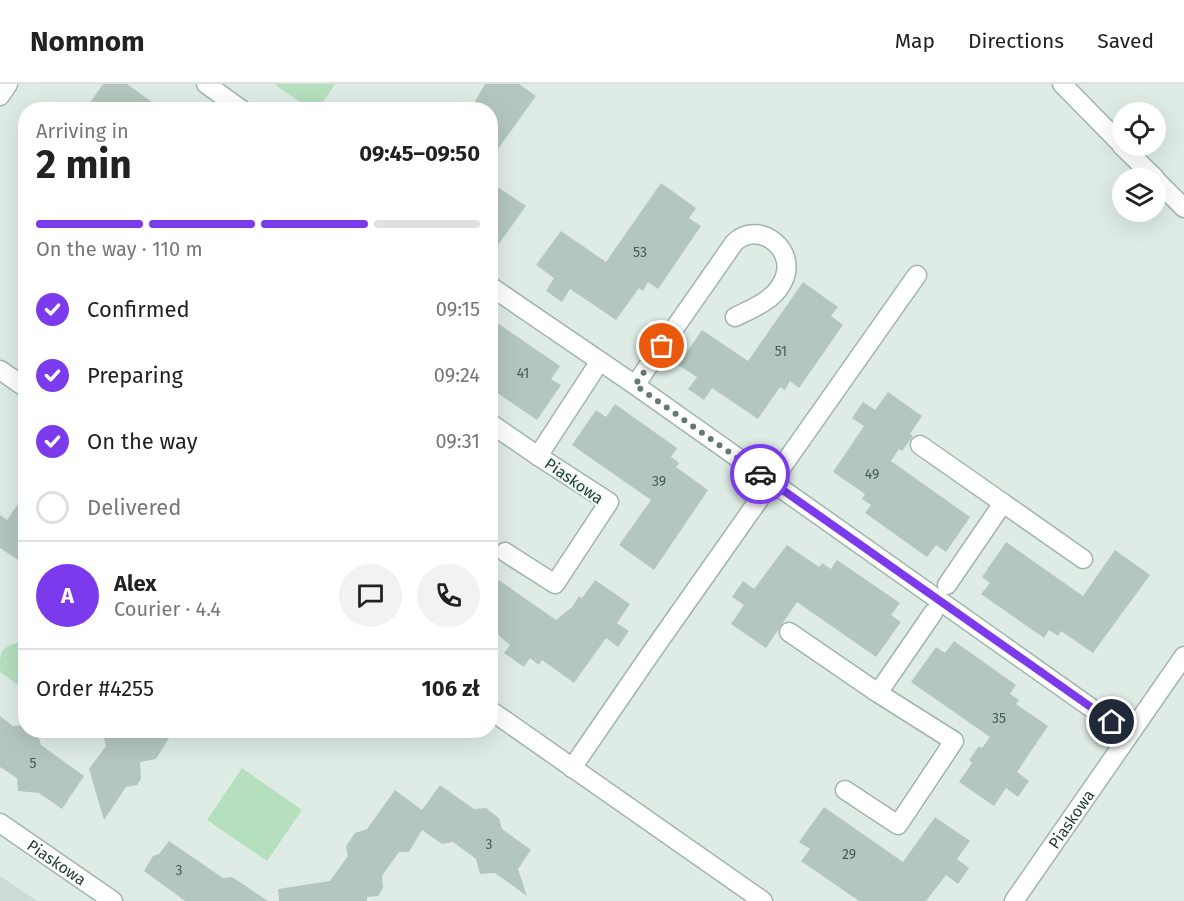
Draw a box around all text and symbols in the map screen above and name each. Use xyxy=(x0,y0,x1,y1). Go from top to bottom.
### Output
text: Nomnom xyxy=(30,25,145,58)
text: Map xyxy=(895,28,935,54)
text: Directions xyxy=(968,28,1064,54)
text: Saved xyxy=(1097,28,1154,54)
map controls xyxy=(1112,102,1166,222)
button: locate xyxy=(1112,102,1166,156)
text: Arriving in xyxy=(36,119,129,143)
text: 09:45–09:50 xyxy=(359,140,480,167)
text: 2 min xyxy=(36,142,132,188)
button: layers xyxy=(1112,168,1166,222)
text: On the way · 110 m xyxy=(36,237,203,261)
house number: 53 xyxy=(633,244,647,261)
icon: check xyxy=(36,293,69,326)
text: Confirmed xyxy=(87,296,190,323)
text: 09:15 xyxy=(436,297,480,321)
pin xyxy=(636,320,687,371)
icon: bag xyxy=(645,329,678,362)
house number: 51 xyxy=(775,343,787,360)
icon: check xyxy=(36,359,69,392)
text: Preparing xyxy=(87,362,183,389)
text: 09:24 xyxy=(434,363,480,387)
house number: 41 xyxy=(517,365,529,382)
icon: check xyxy=(36,425,69,458)
text: On the way xyxy=(87,428,198,455)
text: 09:31 xyxy=(435,429,480,453)
courier xyxy=(730,444,790,504)
street label: Piaskowa xyxy=(541,454,607,508)
icon: car xyxy=(744,458,777,491)
house number: 49 xyxy=(865,466,879,483)
house number: 39 xyxy=(652,473,666,490)
text: Delivered xyxy=(87,494,182,521)
button: chat xyxy=(339,564,402,627)
button: phone xyxy=(417,564,480,627)
text: Alex xyxy=(114,570,157,597)
text: A xyxy=(61,582,74,609)
text: Courier · 4.4 xyxy=(114,597,221,621)
text: Order #4255 xyxy=(36,675,154,702)
text: 106 zł xyxy=(422,675,480,702)
pin xyxy=(1086,696,1137,747)
icon: home xyxy=(1095,705,1128,738)
house number: 35 xyxy=(992,710,1006,727)
house number: 5 xyxy=(29,755,37,772)
street label: Piaskowa xyxy=(1044,786,1098,852)
street label: Piaskowa xyxy=(24,835,90,889)
house number: 3 xyxy=(486,836,493,853)
house number: 29 xyxy=(842,846,856,863)
house number: 3 xyxy=(176,862,183,879)

